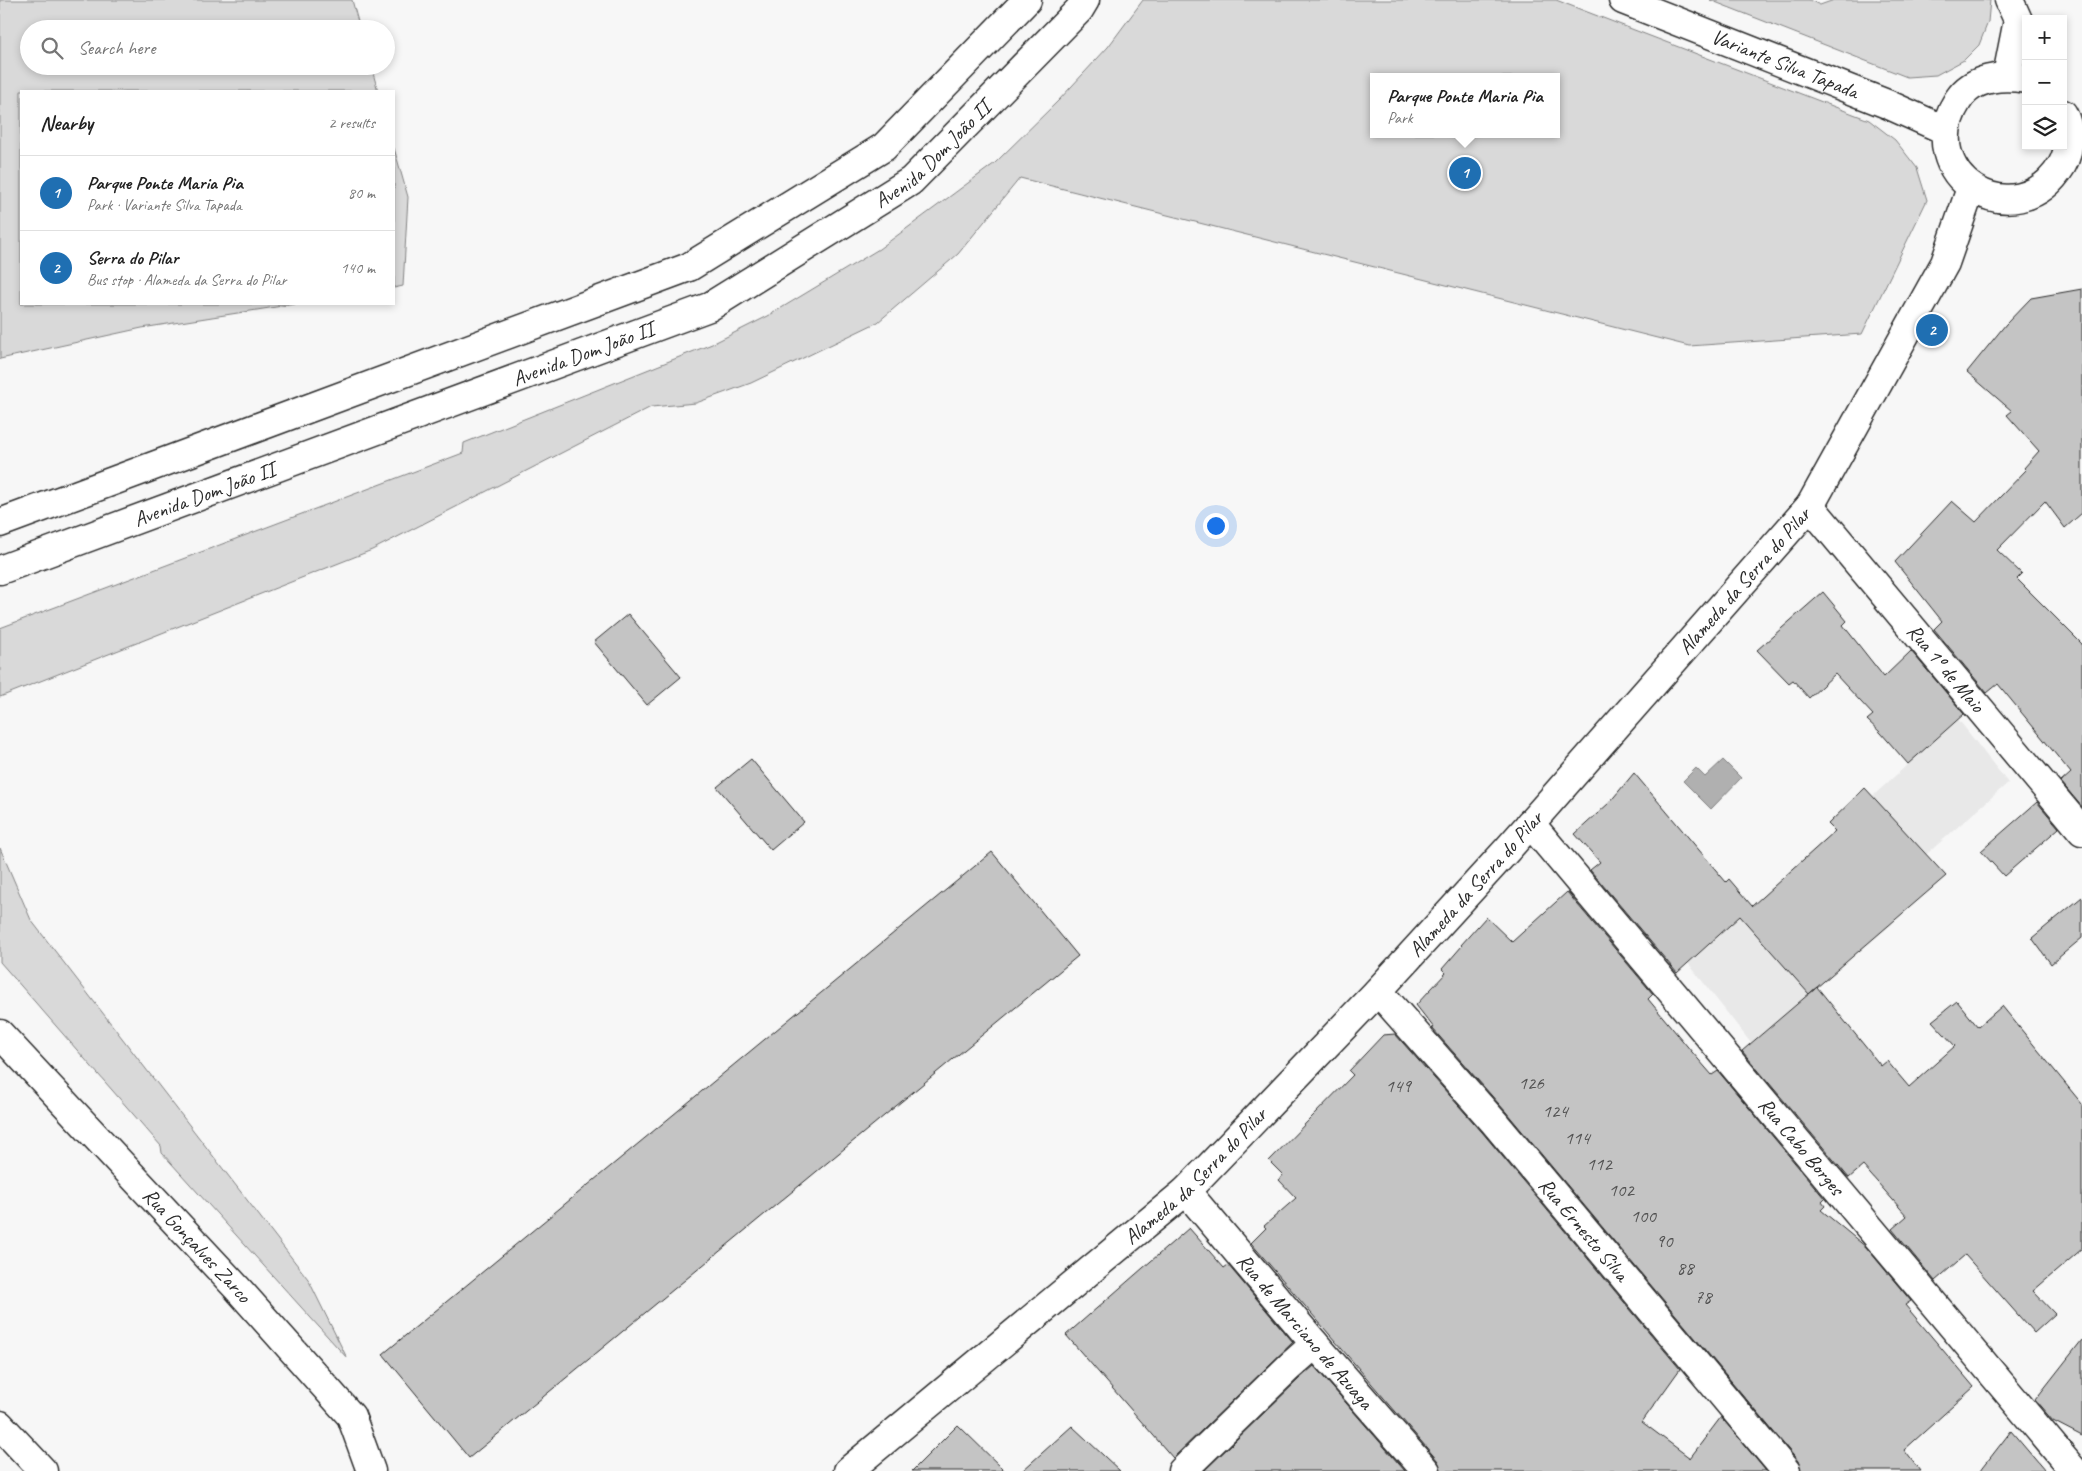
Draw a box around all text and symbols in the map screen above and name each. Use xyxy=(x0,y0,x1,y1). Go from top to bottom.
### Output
map controls xyxy=(2022,15,2067,150)
button: + xyxy=(2022,15,2067,60)
search box xyxy=(20,20,395,75)
street label: Variante Silva Tapada xyxy=(1708,23,1864,105)
icon: search xyxy=(38,34,66,62)
text: Search here xyxy=(78,36,155,60)
button: − xyxy=(2022,60,2067,105)
popup xyxy=(1370,73,1560,138)
text: Parque Ponte Maria Pia xyxy=(1387,84,1543,108)
street label: Avenida Dom João II xyxy=(870,91,999,214)
button: layers xyxy=(2022,105,2067,150)
text: Park xyxy=(1387,108,1413,128)
text: Nearby xyxy=(40,110,93,136)
text: 2 results xyxy=(328,113,375,133)
pin: 1 xyxy=(1449,154,1481,192)
text: Parque Ponte Maria Pia xyxy=(87,171,243,195)
text: 1 xyxy=(52,183,60,203)
text: 80 m xyxy=(348,183,375,203)
text: Park · Variante Silva Tapada xyxy=(87,195,242,215)
text: Serra do Pilar xyxy=(87,246,178,270)
text: 2 xyxy=(52,258,60,278)
text: 140 m xyxy=(341,258,375,278)
text: Bus stop · Alameda da Serra do Pilar xyxy=(87,270,287,290)
pin: 2 xyxy=(1916,311,1948,349)
street label: Avenida Dom João II xyxy=(509,314,662,392)
street label: Avenida Dom João II xyxy=(130,454,283,532)
street label: Alameda da Serra do Pilar xyxy=(1672,501,1817,660)
your location xyxy=(1203,513,1229,539)
street label: Rua 1º de Maio xyxy=(1902,618,1992,719)
street label: Alameda da Serra do Pilar xyxy=(1403,805,1549,962)
house number: 126 xyxy=(1518,1071,1545,1095)
house number: 149 xyxy=(1385,1074,1412,1098)
street label: Rua Cabo Borges xyxy=(1753,1092,1851,1202)
house number: 124 xyxy=(1542,1099,1570,1123)
street label: Alameda da Serra do Pilar xyxy=(1119,1101,1273,1250)
house number: 114 xyxy=(1564,1126,1592,1150)
house number: 112 xyxy=(1586,1152,1613,1176)
street label: Rua Ernesto Silva xyxy=(1533,1172,1636,1288)
house number: 102 xyxy=(1608,1178,1635,1202)
street label: Rua Gonçalves Zarco xyxy=(137,1182,258,1309)
house number: 100 xyxy=(1630,1204,1657,1228)
house number: 90 xyxy=(1655,1229,1674,1253)
street label: Rua de Marciano de Azuaga xyxy=(1231,1248,1380,1416)
house number: 88 xyxy=(1676,1256,1696,1280)
house number: 78 xyxy=(1694,1285,1714,1309)

